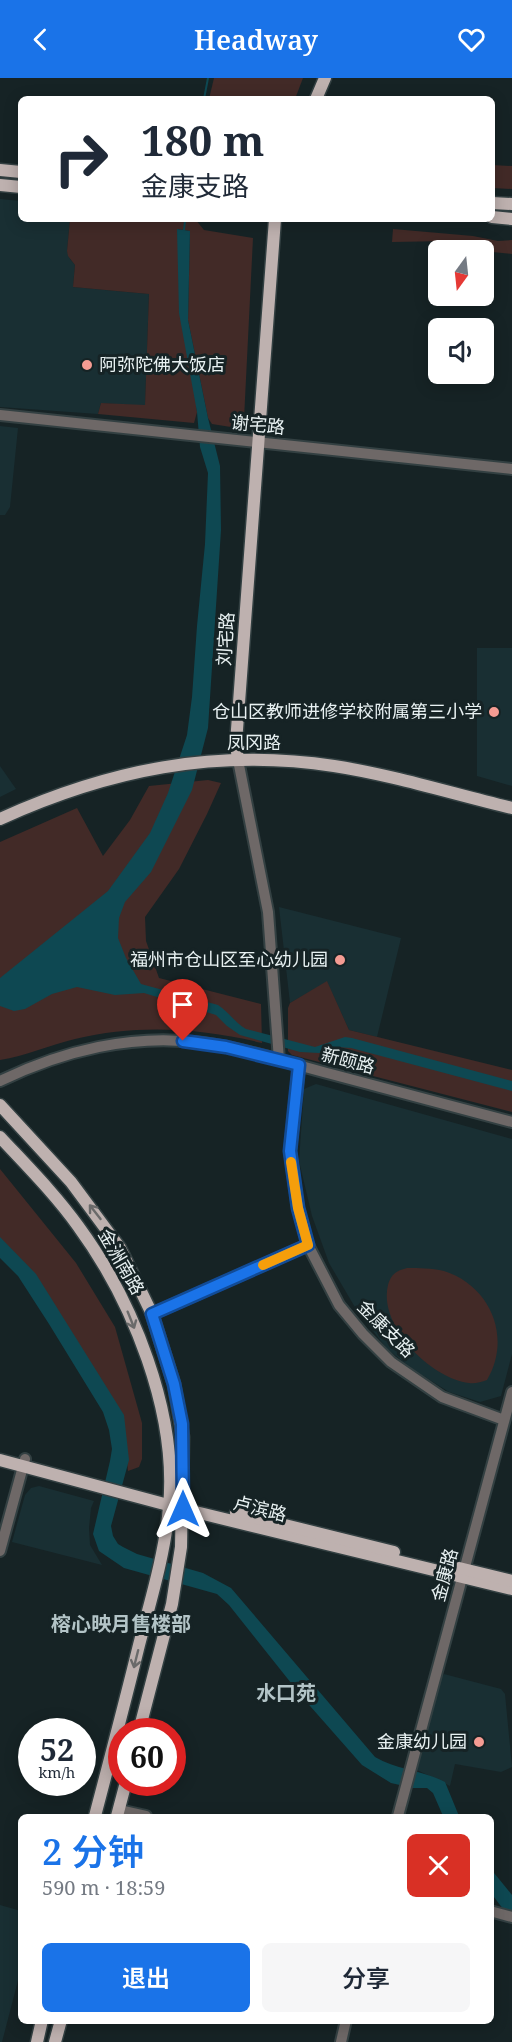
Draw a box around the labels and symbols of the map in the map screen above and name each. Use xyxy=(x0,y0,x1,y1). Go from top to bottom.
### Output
north arrow xyxy=(428,240,494,306)
place label: 阿弥陀佛大饭店 xyxy=(99,352,225,376)
marker: 阿弥陀佛大饭店 xyxy=(80,358,94,372)
street label: 谢宅路 xyxy=(230,409,286,439)
street label: 刘宅路 xyxy=(211,611,239,667)
place label: 仓山区教师进修学校附属第三小学 xyxy=(212,699,482,723)
marker: 仓山区教师进修学校附属第三小学 xyxy=(487,705,501,719)
street label: 凤冈路 xyxy=(227,730,281,754)
place label: 福州市仓山区至心幼儿园 xyxy=(130,947,328,971)
marker: 福州市仓山区至心幼儿园 xyxy=(333,953,347,967)
pin xyxy=(157,979,208,1041)
street label: 新颐路 xyxy=(319,1041,377,1079)
one-way arrow xyxy=(88,1204,101,1220)
street label: 金洲南路 xyxy=(93,1224,150,1299)
street label: 金康支路 xyxy=(353,1294,421,1362)
one-way arrow xyxy=(126,1310,137,1329)
position arrow xyxy=(151,1477,215,1541)
street label: 卢滨路 xyxy=(231,1490,289,1526)
street label: 金康路 xyxy=(425,1546,463,1604)
district label: 榕心映月售楼部 xyxy=(51,1610,191,1637)
one-way arrow xyxy=(129,1649,141,1668)
district label: 水口苑 xyxy=(256,1679,316,1706)
speed limit sign: 60 xyxy=(108,1718,186,1796)
place label: 金康幼儿园 xyxy=(377,1729,467,1753)
marker: 金康幼儿园 xyxy=(472,1735,486,1749)

